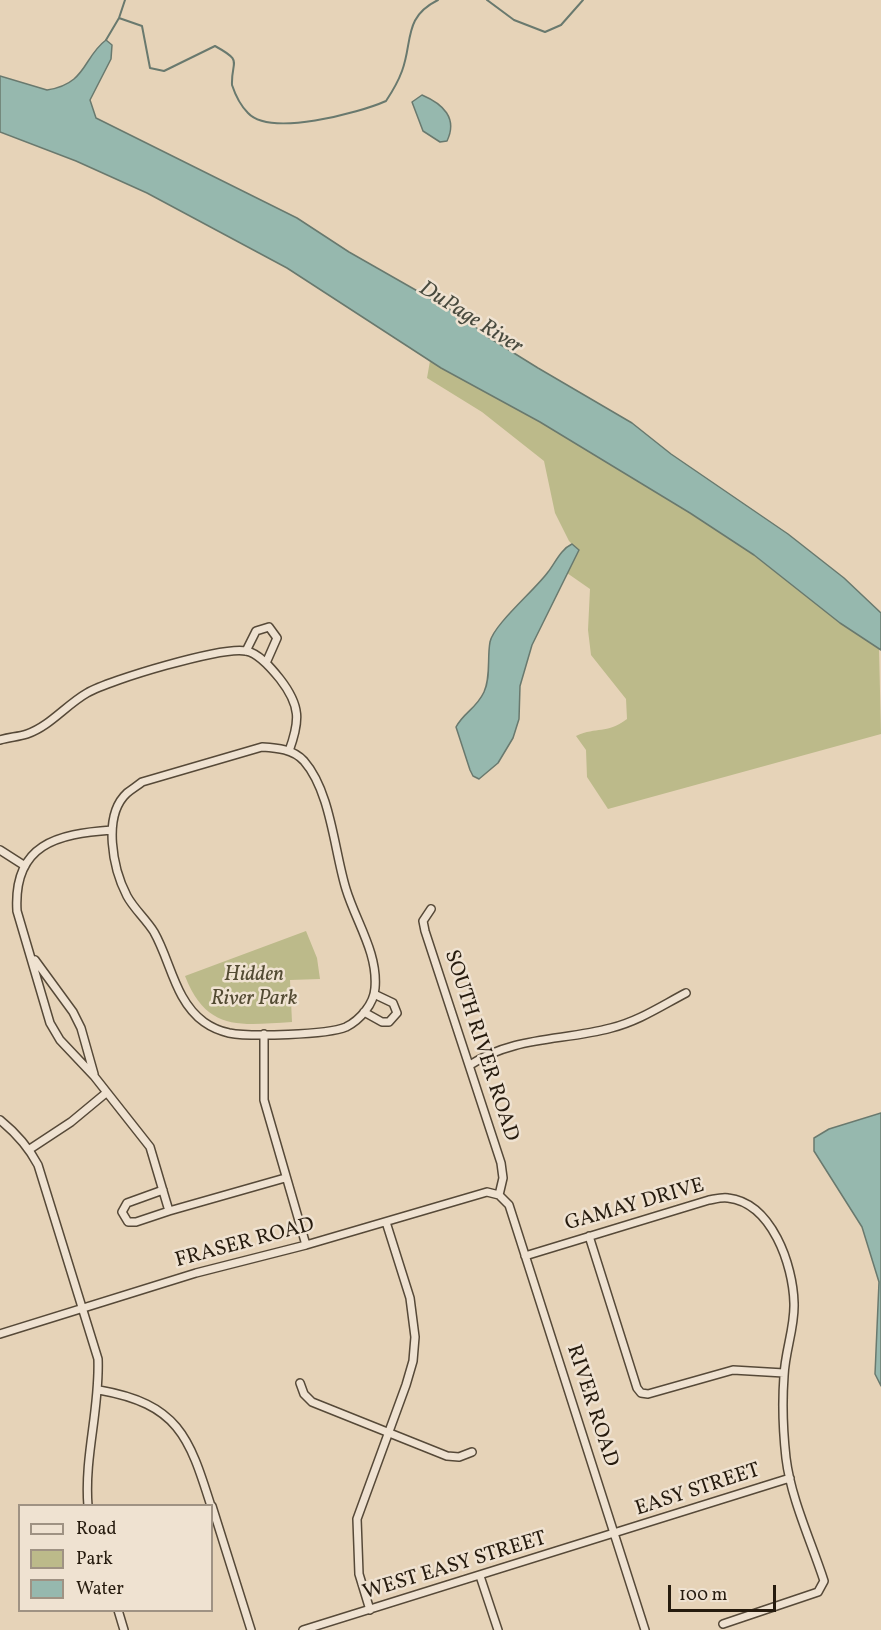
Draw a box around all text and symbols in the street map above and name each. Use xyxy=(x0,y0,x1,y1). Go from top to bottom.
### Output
water label: DuPage River xyxy=(413,277,527,361)
street label: SOUTH RIVER ROAD xyxy=(437,947,523,1145)
park label: Hidden River Park xyxy=(211,963,297,1013)
street label: GAMAY DRIVE xyxy=(562,1174,708,1238)
street label: FRASER ROAD xyxy=(173,1213,317,1275)
street label: RIVER ROAD xyxy=(559,1342,623,1470)
street label: EASY STREET xyxy=(632,1459,764,1523)
legend xyxy=(18,1504,213,1612)
text: Road xyxy=(76,1517,117,1542)
street label: WEST EASY STREET xyxy=(360,1527,550,1607)
text: Park xyxy=(76,1547,113,1572)
scale bar xyxy=(671,1573,779,1611)
text: Water xyxy=(76,1577,124,1602)
text: 100 m xyxy=(679,1583,728,1608)

